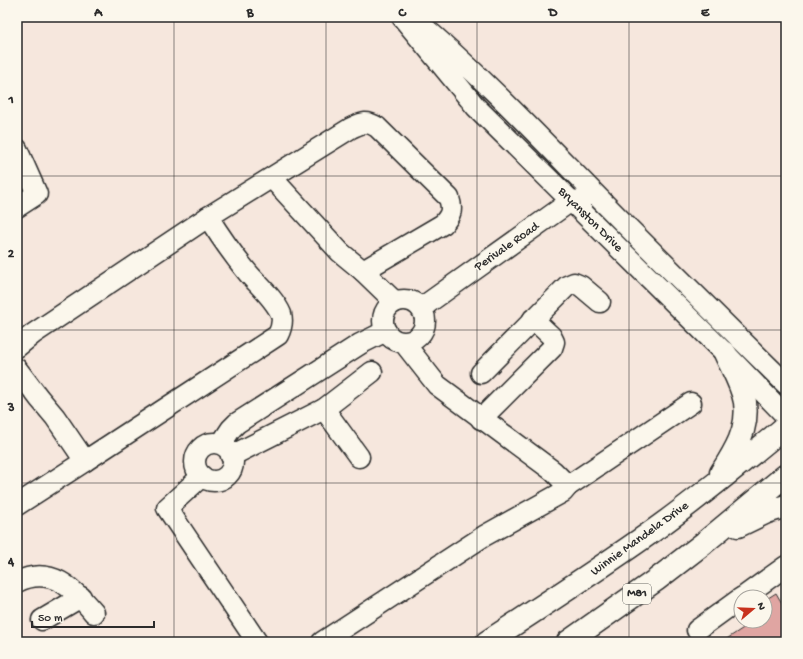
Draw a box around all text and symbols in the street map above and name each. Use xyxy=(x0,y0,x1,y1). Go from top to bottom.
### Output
text: A xyxy=(93,6,103,21)
text: B xyxy=(246,6,255,21)
text: C xyxy=(397,6,407,21)
text: D xyxy=(548,6,558,21)
text: E xyxy=(701,6,710,21)
text: 1 xyxy=(7,93,14,108)
street label: Bryanston Drive xyxy=(554,184,626,256)
street label: Perivale Road xyxy=(471,218,543,275)
text: 2 xyxy=(8,247,15,262)
text: 3 xyxy=(7,401,15,416)
street label: Winnie Mandela Drive xyxy=(588,498,692,579)
text: 4 xyxy=(7,555,15,570)
road number: M81 xyxy=(623,584,651,604)
north arrow xyxy=(733,589,773,629)
text: N xyxy=(754,601,767,612)
scale bar xyxy=(32,603,154,629)
text: 50 m xyxy=(38,612,63,626)

